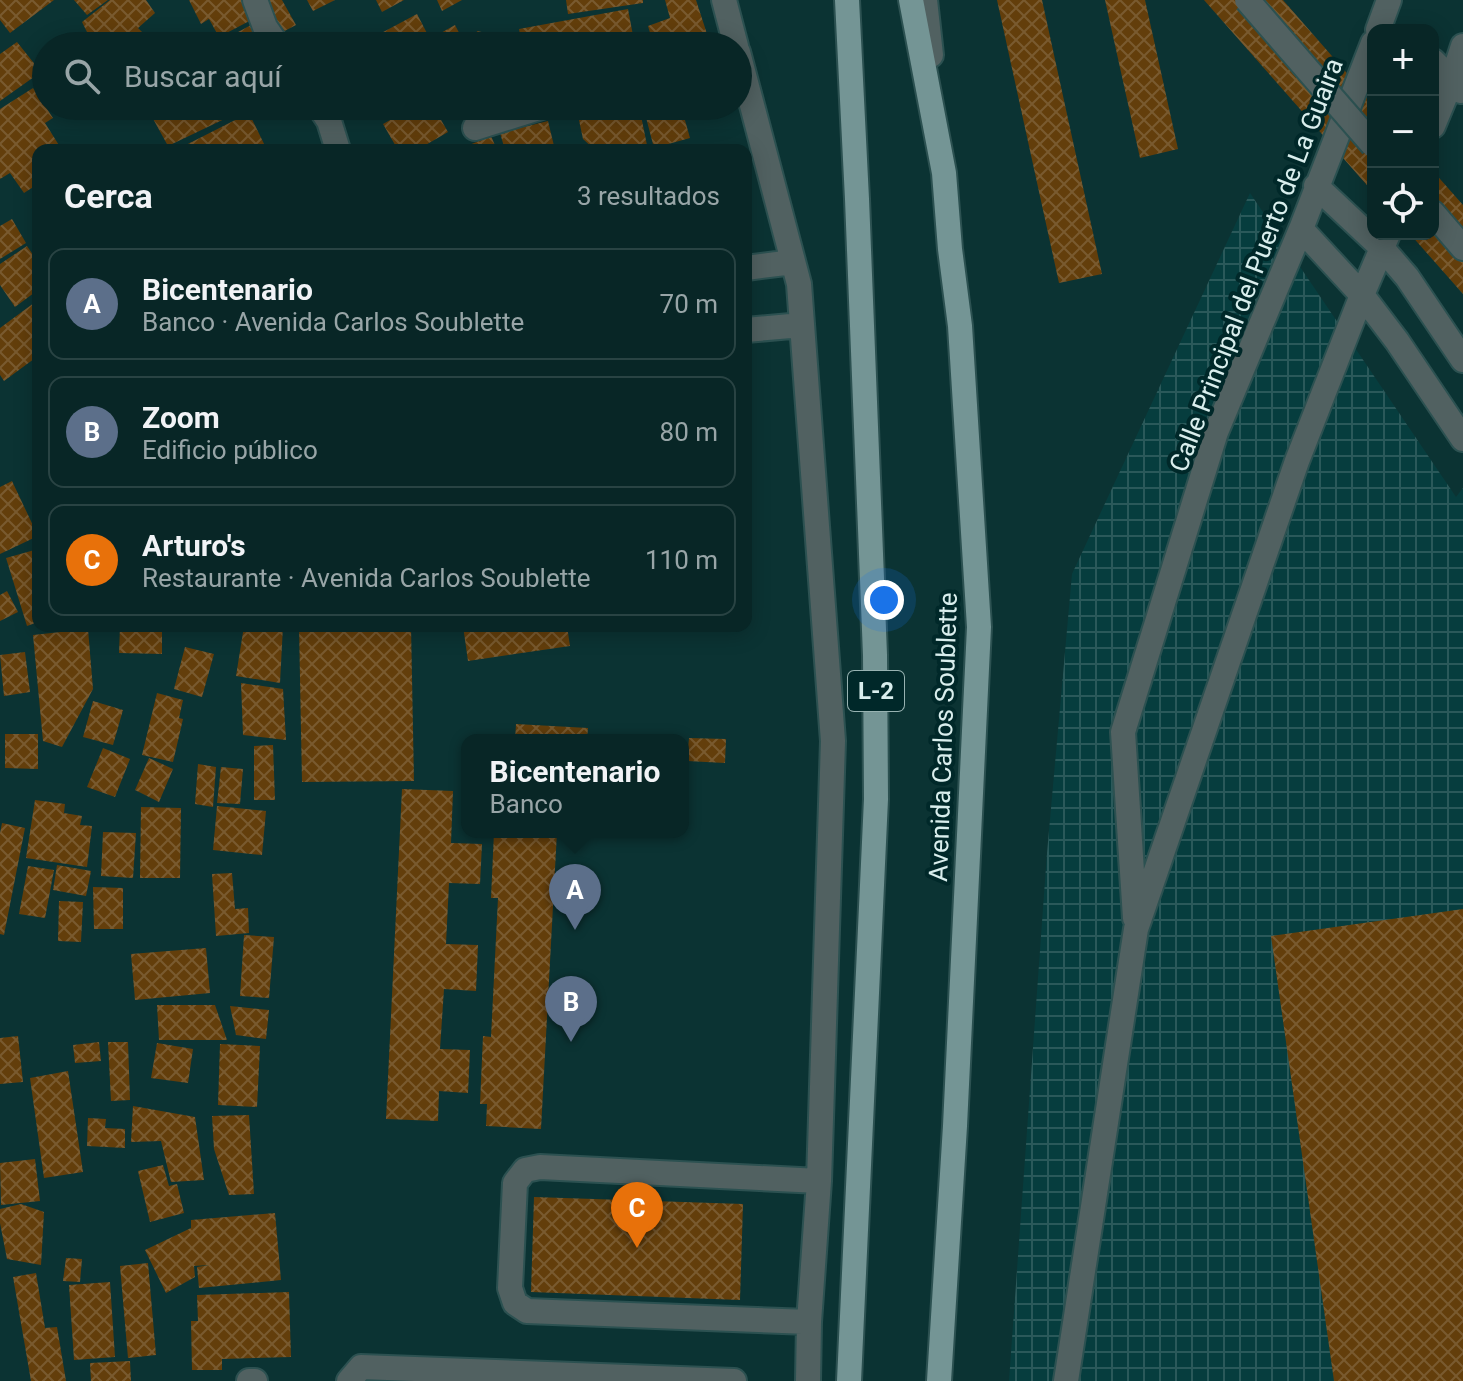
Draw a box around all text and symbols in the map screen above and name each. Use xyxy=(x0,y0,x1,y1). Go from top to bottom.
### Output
map controls xyxy=(1367,24,1439,240)
button: + xyxy=(1367,24,1439,96)
search box xyxy=(32,32,752,120)
icon: search xyxy=(60,54,104,98)
street label: Calle Principal del Puerto de La Guaira xyxy=(1163,54,1349,476)
text: Buscar aquí xyxy=(124,59,282,94)
button: − xyxy=(1367,96,1439,168)
button: locate xyxy=(1367,168,1439,240)
text: Cerca xyxy=(64,176,153,216)
text: 3 resultados xyxy=(577,181,720,211)
text: Bicentenario xyxy=(142,272,313,307)
text: A xyxy=(83,289,101,319)
text: 70 m xyxy=(660,289,718,319)
text: Banco · Avenida Carlos Soublette xyxy=(142,307,524,337)
text: Zoom xyxy=(142,400,220,435)
text: B xyxy=(84,417,100,447)
text: 80 m xyxy=(660,417,718,447)
text: Edificio público xyxy=(142,435,318,465)
text: Arturo's xyxy=(142,528,246,563)
text: C xyxy=(83,545,101,575)
text: 110 m xyxy=(645,545,718,575)
text: Restaurante · Avenida Carlos Soublette xyxy=(142,563,590,593)
your location xyxy=(864,580,904,620)
street label: Avenida Carlos Soublette xyxy=(923,592,963,882)
road number: L-2 xyxy=(848,671,904,711)
popup xyxy=(461,734,689,838)
text: Bicentenario xyxy=(490,754,660,789)
text: Banco xyxy=(490,789,563,819)
pin: A xyxy=(549,864,601,930)
pin: B xyxy=(545,976,597,1042)
pin: C xyxy=(611,1182,663,1248)

